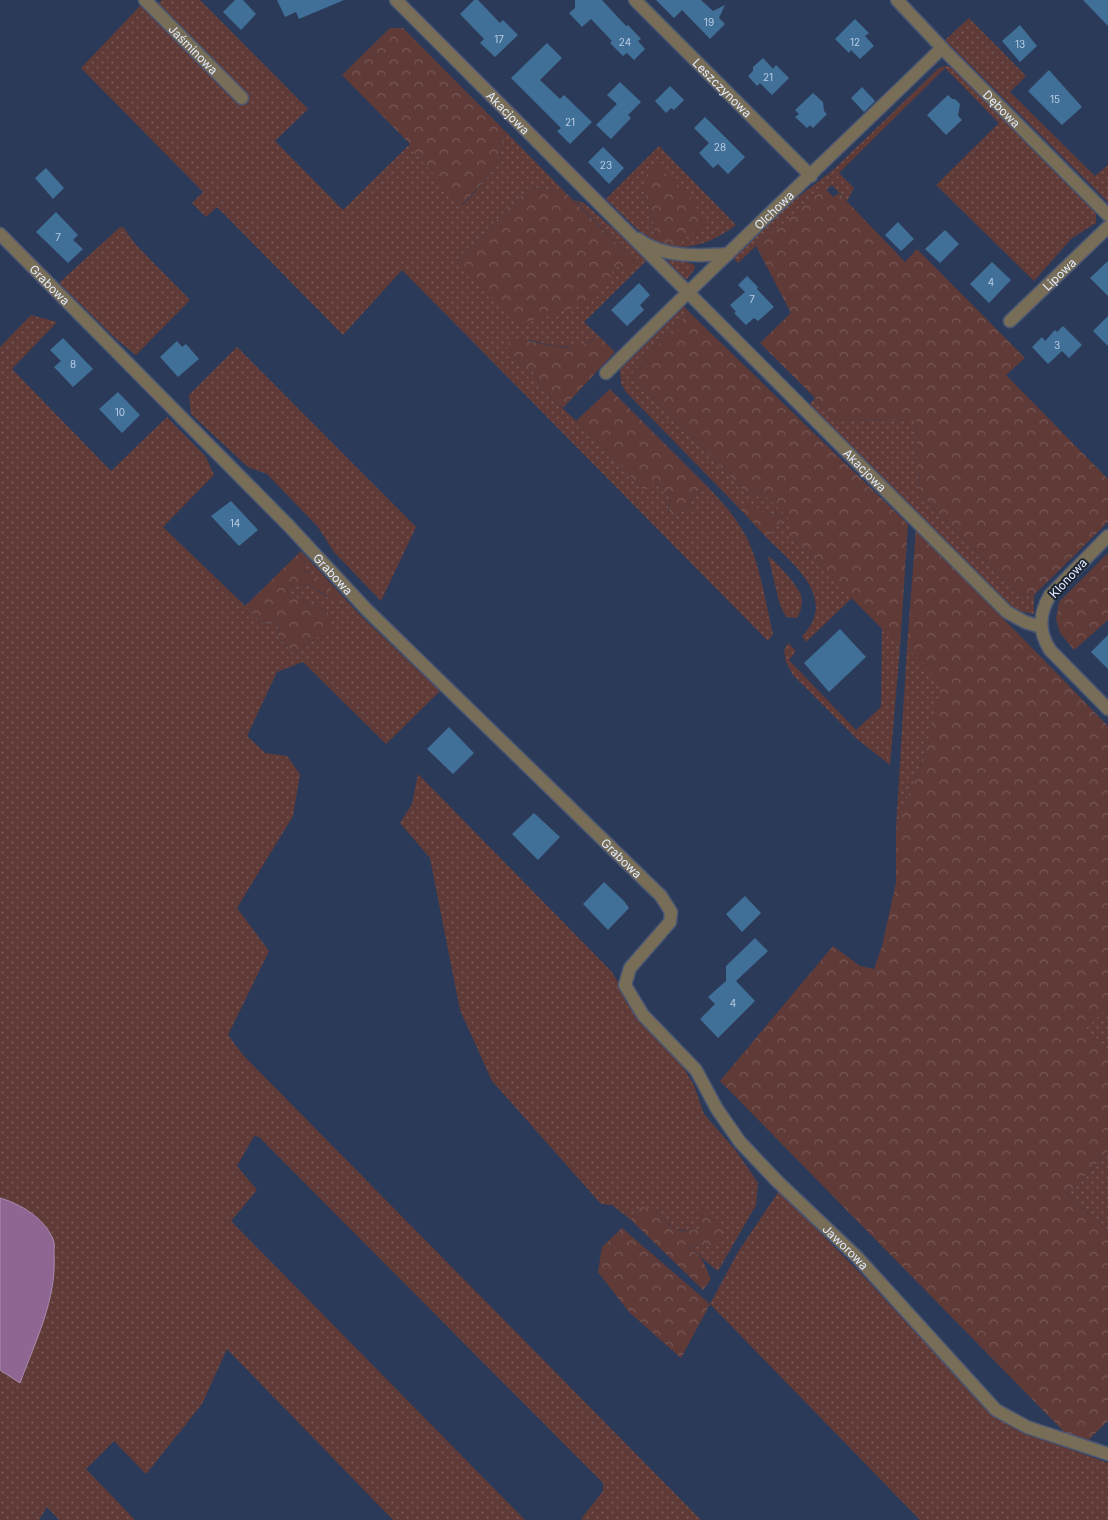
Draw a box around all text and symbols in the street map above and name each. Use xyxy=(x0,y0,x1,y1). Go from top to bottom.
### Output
house number: 19 xyxy=(704,16,714,28)
street label: Jaśminowa xyxy=(166,21,221,77)
house number: 17 xyxy=(494,33,504,45)
house number: 24 xyxy=(619,36,631,48)
house number: 12 xyxy=(850,36,860,48)
house number: 13 xyxy=(1015,38,1025,50)
street label: Leszczynowa xyxy=(690,55,755,120)
house number: 21 xyxy=(763,71,773,83)
street label: Dębowa xyxy=(980,87,1024,130)
street label: Akacjowa xyxy=(484,88,533,137)
house number: 15 xyxy=(1050,93,1060,105)
house number: 21 xyxy=(565,116,575,128)
house number: 28 xyxy=(714,141,726,153)
house number: 23 xyxy=(600,159,612,171)
street label: Olchowa xyxy=(751,187,797,232)
house number: 7 xyxy=(55,231,61,243)
street label: Lipowa xyxy=(1039,254,1079,293)
street label: Grabowa xyxy=(27,261,73,308)
house number: 4 xyxy=(988,276,994,288)
house number: 7 xyxy=(749,293,755,305)
house number: 3 xyxy=(1054,339,1060,351)
house number: 8 xyxy=(70,358,76,370)
house number: 10 xyxy=(115,406,125,418)
street label: Akacjowa xyxy=(840,445,890,495)
house number: 14 xyxy=(230,517,240,529)
street label: Grabowa xyxy=(310,550,356,598)
street label: Klonowa xyxy=(1046,555,1090,601)
street label: Grabowa xyxy=(598,835,645,881)
house number: 4 xyxy=(730,997,736,1009)
street label: Jaworowa xyxy=(820,1221,872,1272)

